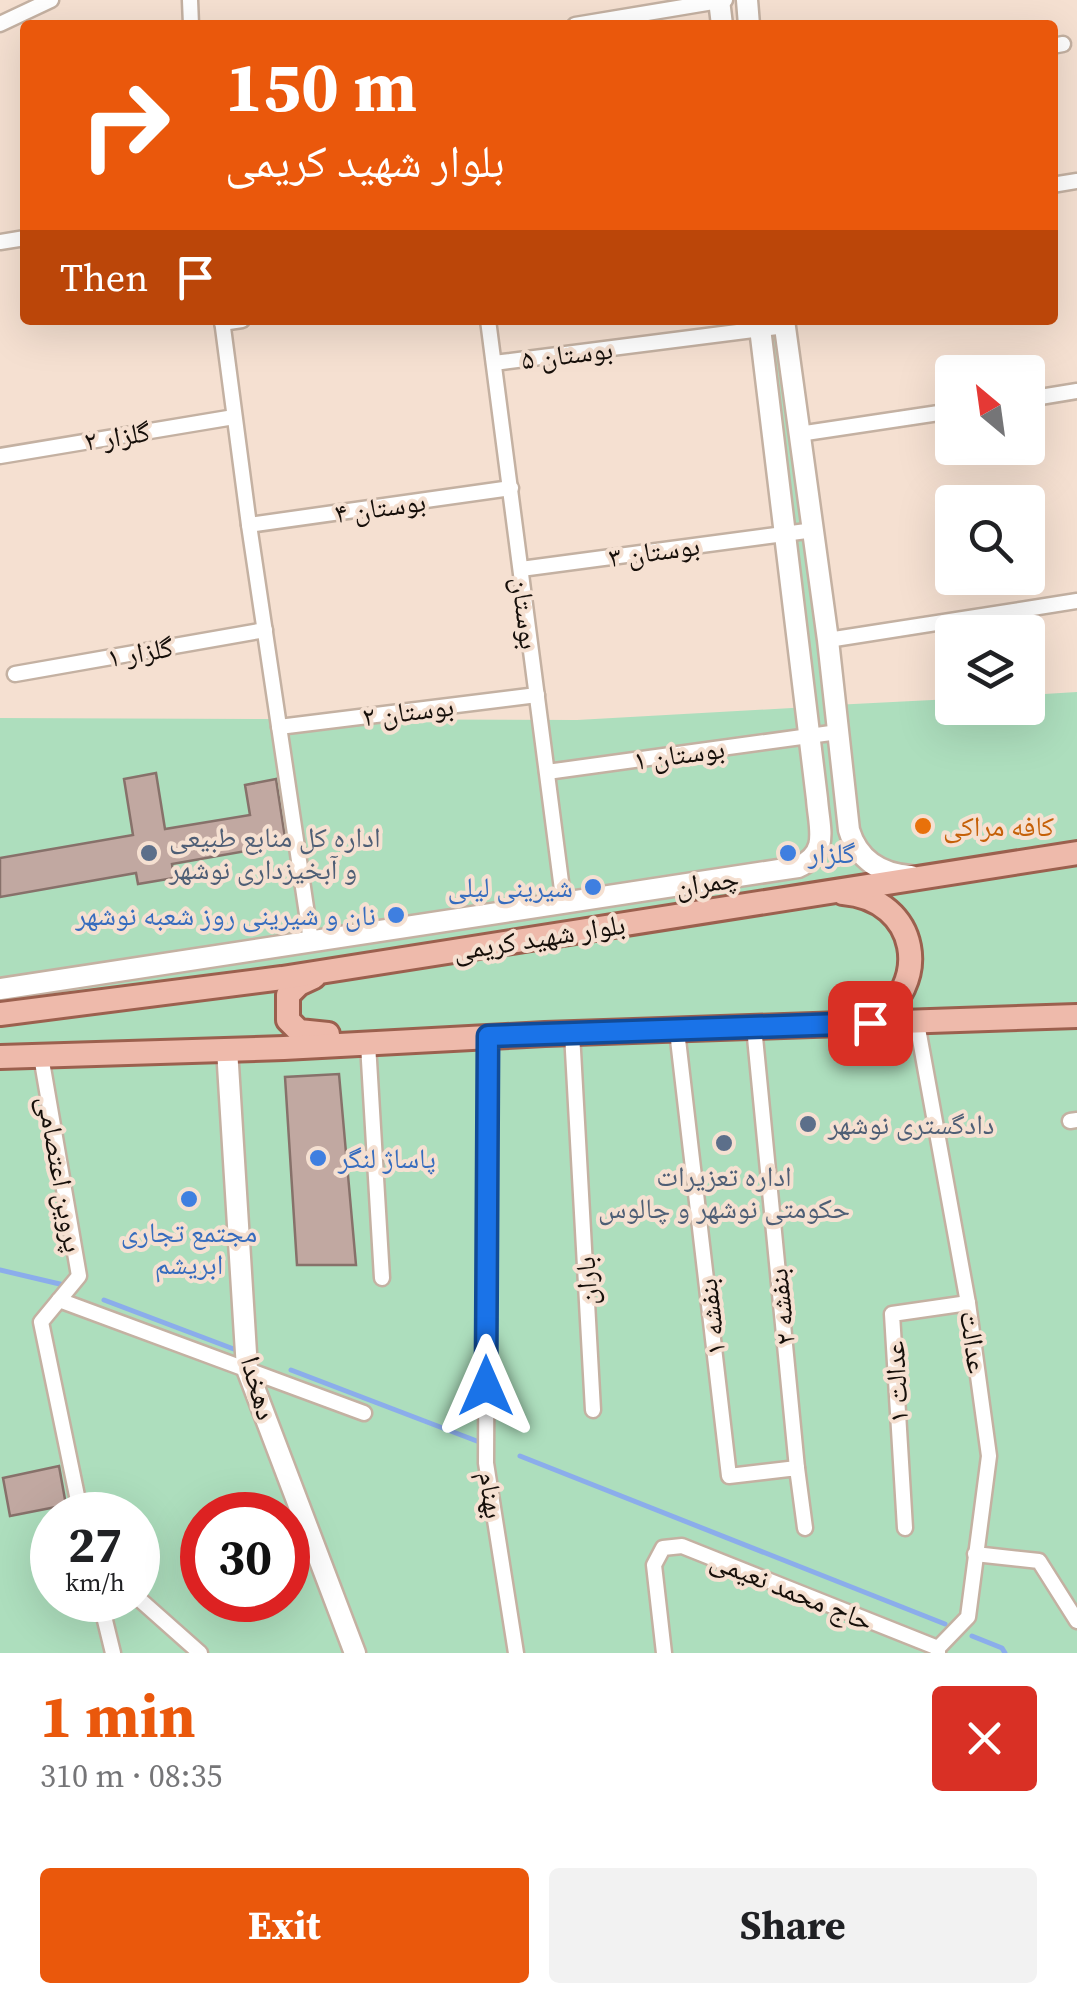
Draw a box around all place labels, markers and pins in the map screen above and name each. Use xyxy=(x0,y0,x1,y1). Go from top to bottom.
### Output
place label: کافه مراکی xyxy=(943,807,1055,845)
marker: کافه مراکی xyxy=(912,815,934,837)
place label: اداره كل منابع طبيعی و آبخيزداری نوشهر xyxy=(168,818,381,888)
place label: گلزار xyxy=(807,834,856,872)
marker: اداره كل منابع طبيعی و آبخيزداری نوشهر xyxy=(138,842,160,864)
marker: گلزار xyxy=(777,842,799,864)
place label: شیرینی لیلی xyxy=(448,868,573,906)
marker: شیرینی لیلی xyxy=(582,876,604,898)
place label: نان و شیرینی روز شعبه نوشهر xyxy=(74,896,376,934)
marker: نان و شیرینی روز شعبه نوشهر xyxy=(385,904,407,926)
pin xyxy=(828,981,913,1066)
place label: دادگستری نوشهر xyxy=(827,1105,994,1143)
marker: دادگستری نوشهر xyxy=(797,1113,819,1135)
marker: اداره تعزیرات حکومتی نوشهر و چالوس xyxy=(713,1132,735,1154)
place label: پاساژ لنگر xyxy=(337,1139,436,1177)
marker: پاساژ لنگر xyxy=(307,1147,329,1169)
place label: اداره تعزیرات حکومتی نوشهر و چالوس xyxy=(598,1157,850,1227)
marker: مجتمع تجاری ابریشم xyxy=(178,1188,200,1210)
place label: مجتمع تجاری ابریشم xyxy=(121,1213,257,1283)

